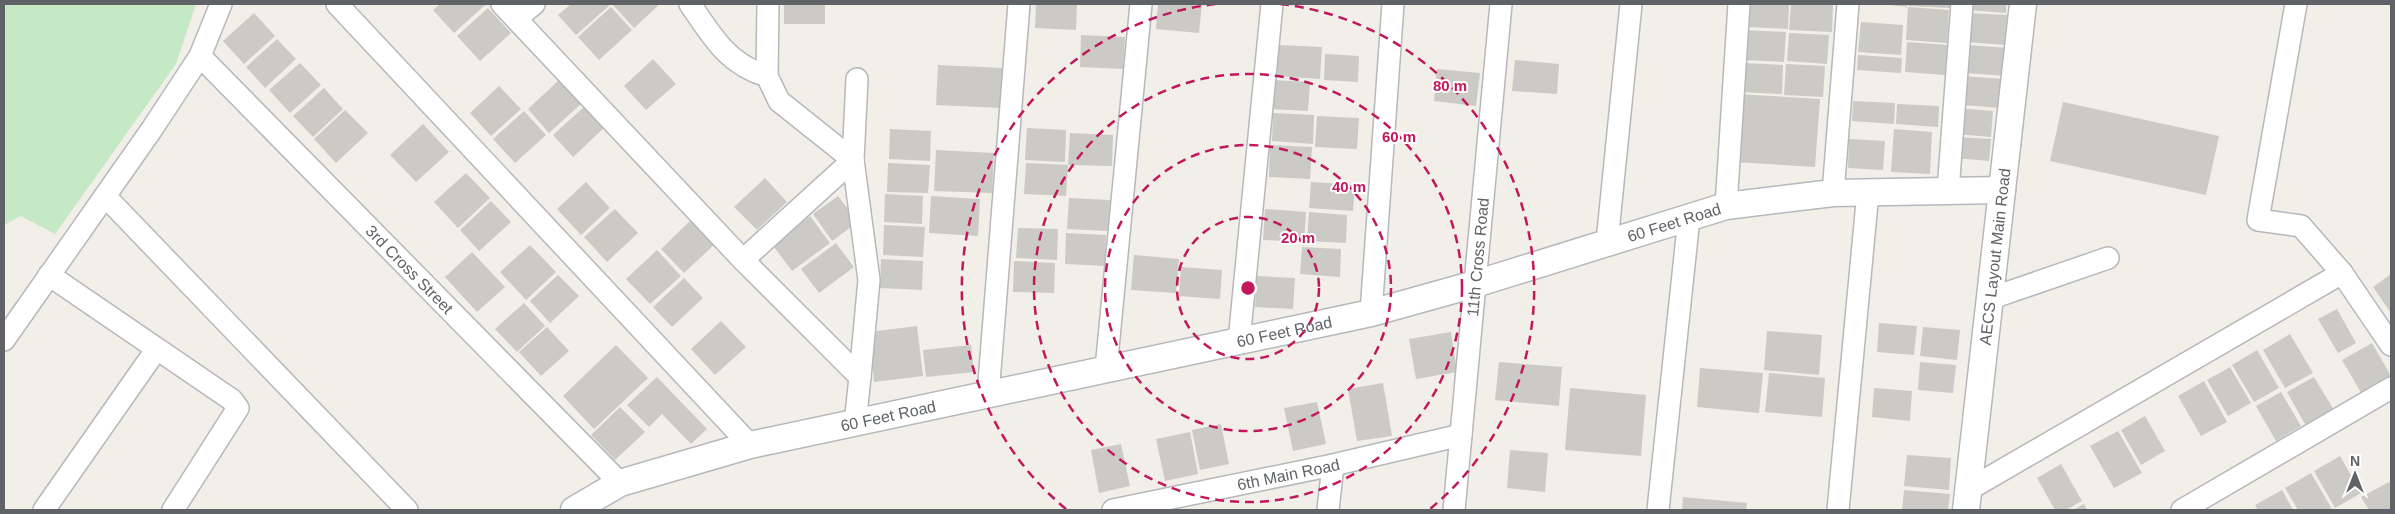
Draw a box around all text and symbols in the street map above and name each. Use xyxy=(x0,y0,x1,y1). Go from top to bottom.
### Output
text: 80 m xyxy=(1433,77,1467,94)
text: 60 m xyxy=(1382,128,1416,145)
street label: AECS Layout Main Road xyxy=(1976,167,2013,346)
text: 40 m xyxy=(1332,178,1366,195)
street label: 11th Cross Road xyxy=(1464,197,1491,317)
street label: 60 Feet Road xyxy=(1625,200,1723,245)
street label: 3rd Cross Street xyxy=(363,222,457,317)
text: 20 m xyxy=(1281,229,1315,246)
centre of rings xyxy=(1239,279,1257,297)
street label: 60 Feet Road xyxy=(1235,313,1334,350)
street label: 60 Feet Road xyxy=(839,397,937,434)
north arrow xyxy=(2330,449,2380,499)
text: N xyxy=(2350,453,2360,469)
street label: 6th Main Road xyxy=(1236,455,1341,493)

